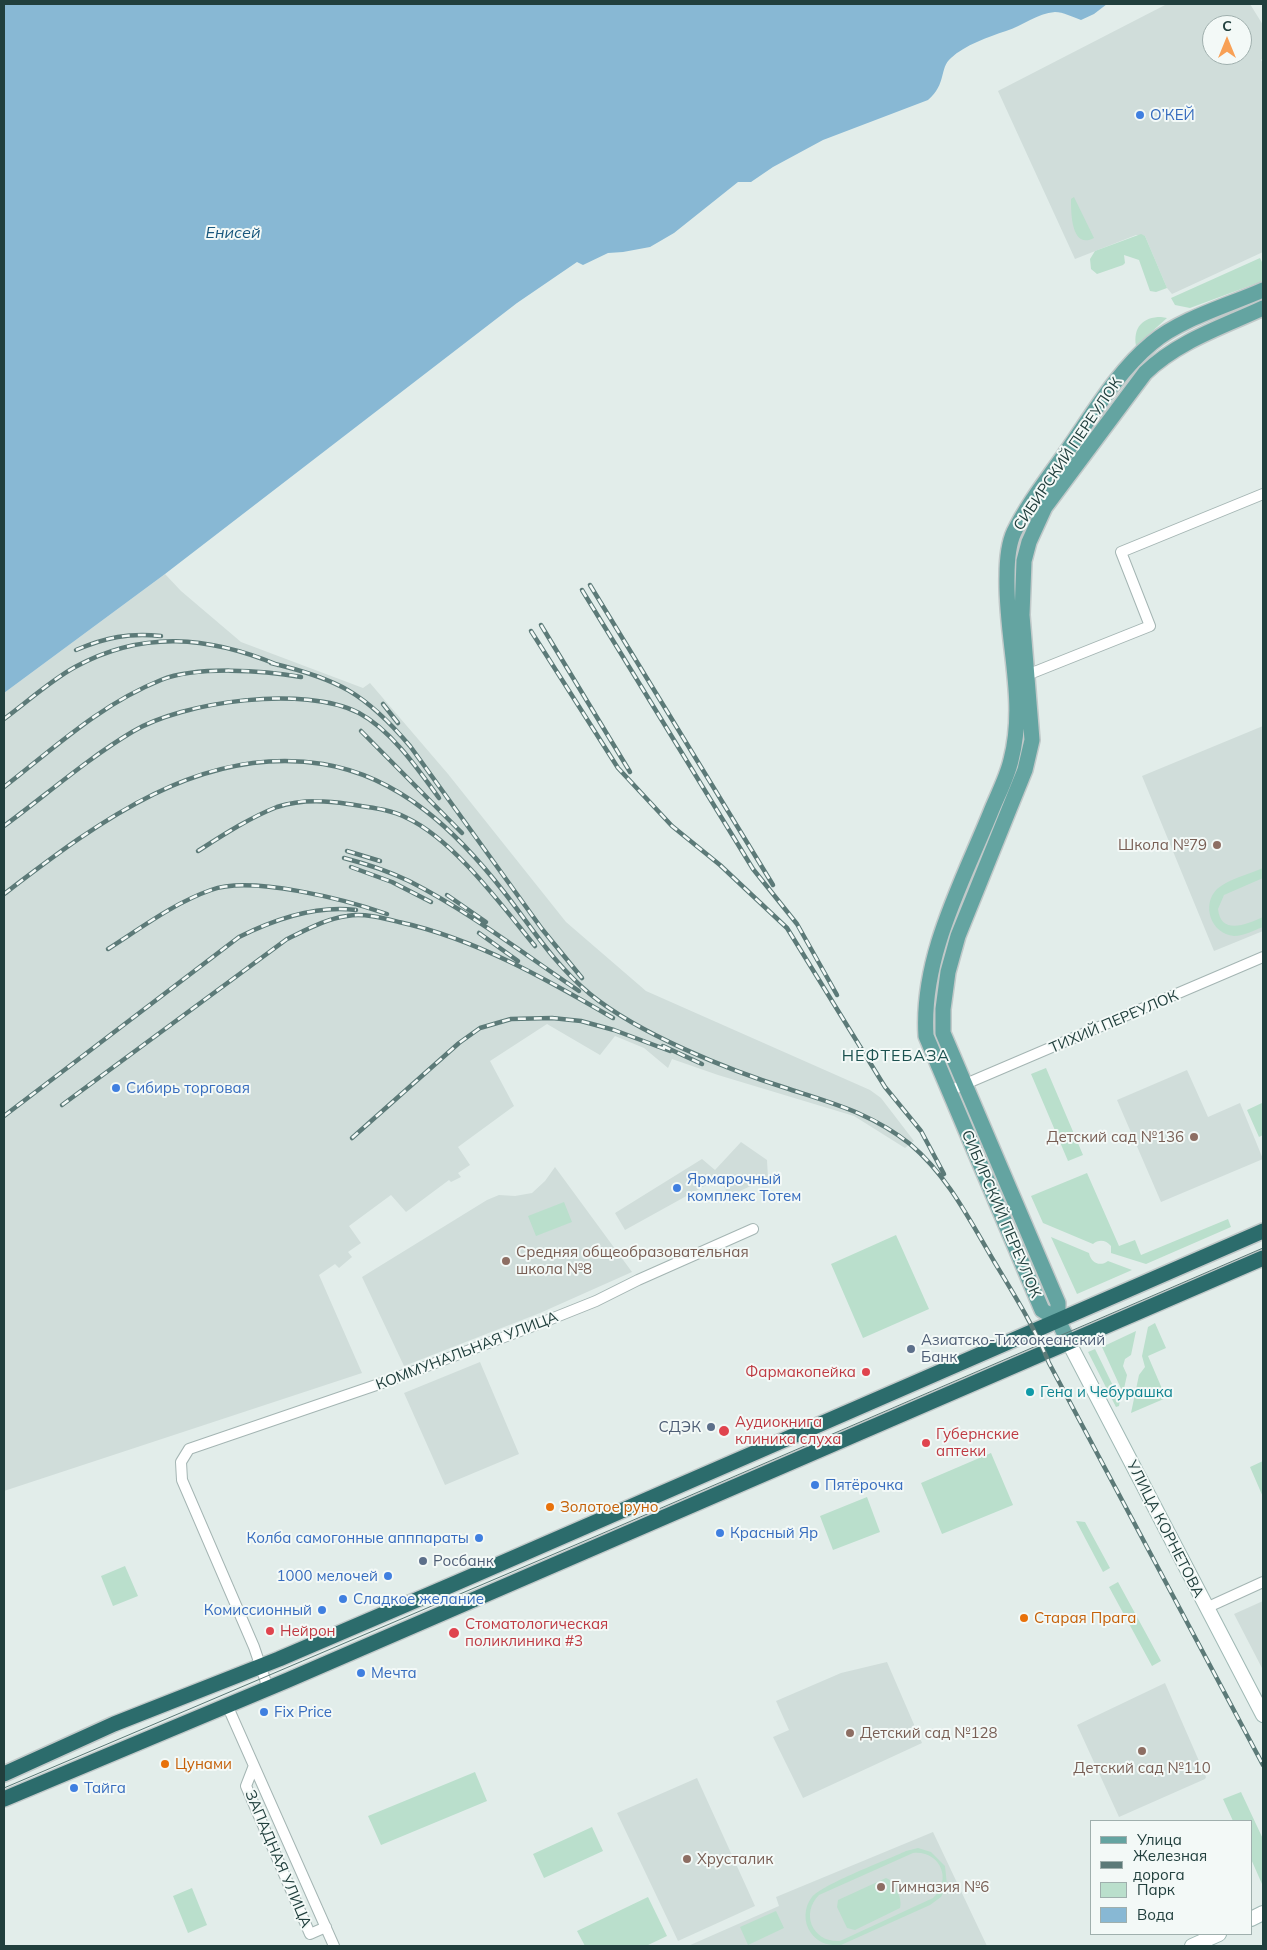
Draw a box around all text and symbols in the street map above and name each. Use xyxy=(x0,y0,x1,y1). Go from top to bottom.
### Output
north arrow xyxy=(1202,15,1252,65)
text: С xyxy=(1222,17,1232,35)
place label: О’КЕЙ xyxy=(1150,106,1195,124)
marker: О’КЕЙ xyxy=(1134,109,1146,121)
water label: Енисей xyxy=(206,223,260,243)
street label: СИБИРСКИЙ ПЕРЕУЛОК xyxy=(1010,374,1126,534)
place label: Школа №79 xyxy=(1118,836,1207,854)
marker: Школа №79 xyxy=(1211,839,1223,851)
street label: ТИХИЙ ПЕРЕУЛОК xyxy=(1047,987,1181,1057)
district label: НЕФТЕБАЗА xyxy=(841,1046,951,1066)
place label: Сибирь торговая xyxy=(126,1079,250,1097)
marker: Сибирь торговая xyxy=(110,1082,122,1094)
street label: СИБИРСКИЙ ПЕРЕУЛОК xyxy=(957,1127,1045,1301)
place label: Детский сад №136 xyxy=(1046,1128,1184,1146)
marker: Детский сад №136 xyxy=(1188,1131,1200,1143)
place label: Ярмарочный комплекс Тотем xyxy=(687,1170,801,1205)
marker: Ярмарочный комплекс Тотем xyxy=(671,1182,683,1194)
place label: Средняя общеобразовательная школа №8 xyxy=(516,1243,749,1278)
marker: Средняя общеобразовательная школа №8 xyxy=(500,1255,512,1267)
street label: КОММУНАЛЬНАЯ УЛИЦА xyxy=(373,1308,561,1394)
place label: Азиатско-Тихоокеанский Банк xyxy=(921,1331,1105,1366)
marker: Азиатско-Тихоокеанский Банк xyxy=(905,1343,917,1355)
place label: Фармакопейка xyxy=(745,1363,856,1381)
marker: Фармакопейка xyxy=(860,1366,872,1378)
place label: Гена и Чебурашка xyxy=(1040,1383,1173,1401)
marker: Гена и Чебурашка xyxy=(1024,1386,1036,1398)
place label: Аудиокнига клиника слуха xyxy=(735,1413,841,1448)
place label: СДЭК xyxy=(659,1418,701,1436)
marker: СДЭК xyxy=(705,1421,717,1433)
marker: Аудиокнига клиника слуха xyxy=(717,1424,731,1438)
place label: Губернские аптеки xyxy=(936,1425,1019,1460)
marker: Губернские аптеки xyxy=(920,1437,932,1449)
street label: УЛИЦА КОРНЕТОВА xyxy=(1123,1457,1207,1601)
place label: Пятёрочка xyxy=(825,1476,903,1494)
marker: Пятёрочка xyxy=(809,1479,821,1491)
place label: Золотое руно xyxy=(560,1498,658,1516)
marker: Золотое руно xyxy=(544,1501,556,1513)
place label: Красный Яр xyxy=(730,1524,818,1542)
marker: Красный Яр xyxy=(714,1527,726,1539)
place label: Колба самогонные апппараты xyxy=(246,1529,469,1547)
marker: Колба самогонные апппараты xyxy=(473,1532,485,1544)
place label: Росбанк xyxy=(433,1552,494,1570)
marker: Росбанк xyxy=(417,1555,429,1567)
place label: 1000 мелочей xyxy=(276,1567,378,1585)
marker: 1000 мелочей xyxy=(382,1570,394,1582)
place label: Сладкое желание xyxy=(353,1590,484,1608)
marker: Сладкое желание xyxy=(337,1593,349,1605)
place label: Комиссионный xyxy=(204,1601,312,1619)
marker: Комиссионный xyxy=(316,1604,328,1616)
place label: Старая Прага xyxy=(1034,1609,1136,1627)
marker: Старая Прага xyxy=(1018,1612,1030,1624)
place label: Стоматологическая поликлиника #3 xyxy=(465,1615,608,1650)
place label: Нейрон xyxy=(280,1622,336,1640)
marker: Нейрон xyxy=(264,1625,276,1637)
marker: Стоматологическая поликлиника #3 xyxy=(447,1626,461,1640)
place label: Мечта xyxy=(371,1664,417,1682)
marker: Мечта xyxy=(355,1667,367,1679)
place label: Fix Price xyxy=(274,1703,332,1721)
marker: Fix Price xyxy=(258,1706,270,1718)
place label: Детский сад №128 xyxy=(860,1724,998,1742)
marker: Детский сад №128 xyxy=(844,1727,856,1739)
marker: Детский сад №110 xyxy=(1136,1745,1148,1757)
place label: Цунами xyxy=(175,1755,232,1773)
marker: Цунами xyxy=(159,1758,171,1770)
place label: Детский сад №110 xyxy=(1073,1759,1211,1777)
place label: Тайга xyxy=(84,1779,126,1797)
marker: Тайга xyxy=(68,1782,80,1794)
street label: ЗАПАДНАЯ УЛИЦА xyxy=(241,1788,315,1930)
legend xyxy=(1090,1820,1252,1935)
text: Улица xyxy=(1137,1830,1182,1849)
text: Железная дорога xyxy=(1133,1846,1207,1884)
place label: Хрусталик xyxy=(697,1850,773,1868)
marker: Хрусталик xyxy=(681,1853,693,1865)
place label: Гимназия №6 xyxy=(891,1878,989,1896)
text: Парк xyxy=(1137,1880,1175,1899)
marker: Гимназия №6 xyxy=(875,1881,887,1893)
text: Вода xyxy=(1137,1905,1174,1924)

